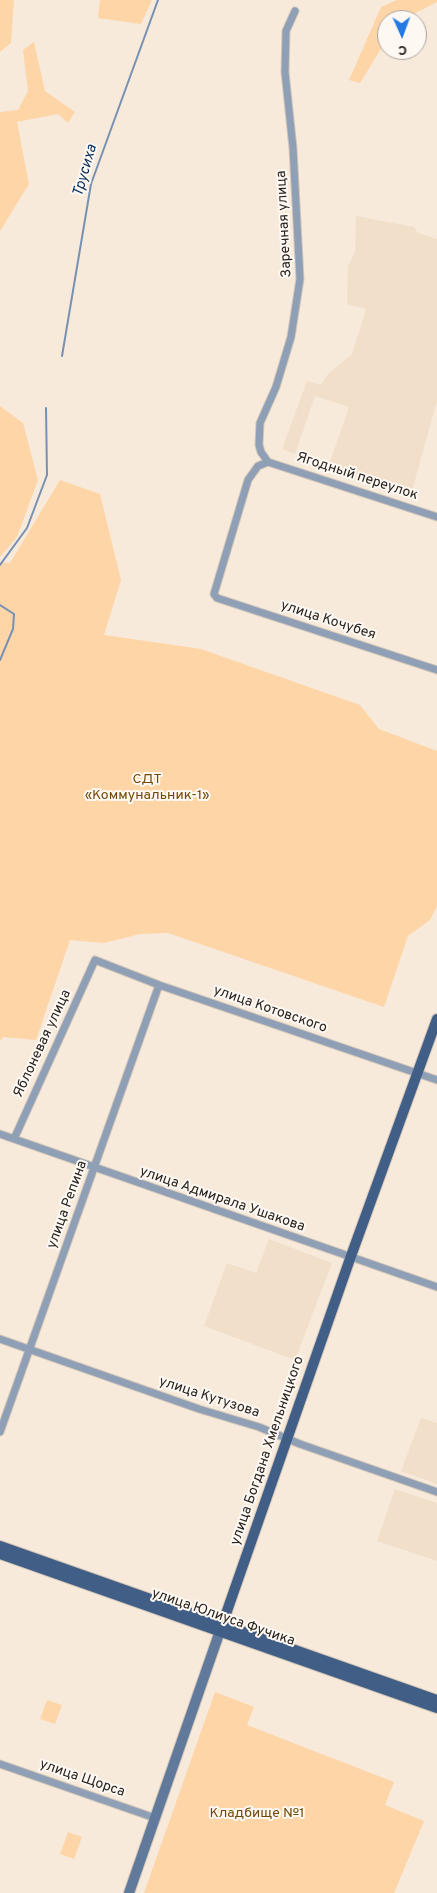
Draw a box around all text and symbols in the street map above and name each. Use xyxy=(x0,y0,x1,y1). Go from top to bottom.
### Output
north arrow xyxy=(377,10,427,60)
text: С xyxy=(398,41,407,58)
water label: Трусиха xyxy=(70,143,102,199)
street label: Заречная улица xyxy=(274,170,296,278)
street label: Ягодный переулок xyxy=(294,449,420,505)
street label: улица Кочубея xyxy=(278,598,378,644)
park label: СДТ «Коммунальник-1» xyxy=(85,772,209,804)
street label: улица Котовского xyxy=(211,983,329,1037)
street label: Яблоневая улица xyxy=(11,987,75,1101)
street label: улица Репина xyxy=(44,1159,92,1251)
street label: улица Адмирала Ушакова xyxy=(137,1164,307,1236)
street label: улица Богдана Хмельницкого xyxy=(228,1354,308,1548)
street label: улица Кутузова xyxy=(157,1374,261,1422)
street label: улица Юлиуса Фучика xyxy=(149,1586,297,1650)
street label: улица Щорса xyxy=(37,1757,127,1801)
park label: Кладбище №1 xyxy=(209,1806,305,1822)

